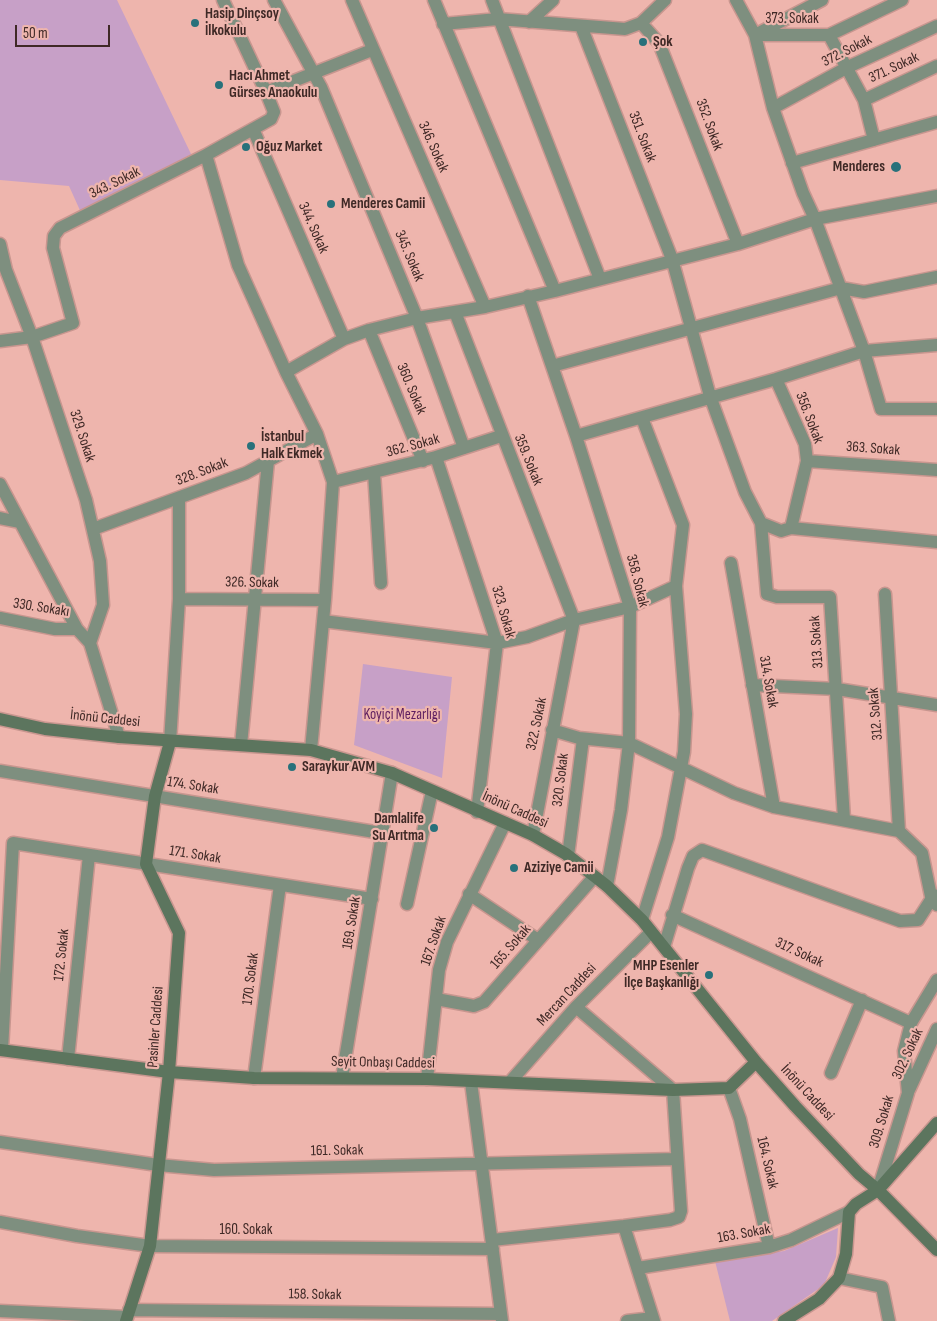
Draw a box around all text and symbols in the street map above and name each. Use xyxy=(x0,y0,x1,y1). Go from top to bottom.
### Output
place label: Hasip Dinçsoy İlkokulu xyxy=(205,5,279,40)
street label: 373. Sokak xyxy=(765,10,819,28)
scale bar xyxy=(18,15,112,47)
marker: Hasip Dinçsoy İlkokulu xyxy=(189,17,201,29)
text: 50 m xyxy=(23,24,48,43)
street label: 372. Sokak xyxy=(819,31,875,71)
place label: Şok xyxy=(653,33,673,51)
marker: Şok xyxy=(637,36,649,48)
street label: 371. Sokak xyxy=(866,49,922,87)
place label: Hacı Ahmet Gürses Anaokulu xyxy=(229,67,317,102)
marker: Hacı Ahmet Gürses Anaokulu xyxy=(213,79,225,91)
street label: 352. Sokak xyxy=(691,97,727,153)
street label: 351. Sokak xyxy=(624,109,660,165)
street label: 346. Sokak xyxy=(414,119,452,175)
place label: Oğuz Market xyxy=(256,138,322,156)
marker: Oğuz Market xyxy=(240,141,252,153)
place label: Menderes xyxy=(833,158,885,176)
marker: Menderes xyxy=(889,160,903,174)
street label: 343. Sokak xyxy=(87,163,143,203)
place label: Menderes Camii xyxy=(341,195,425,213)
marker: Menderes Camii xyxy=(325,198,337,210)
street label: 344. Sokak xyxy=(294,200,332,256)
street label: 345. Sokak xyxy=(390,228,428,284)
street label: 360. Sokak xyxy=(392,361,430,417)
street label: 356. Sokak xyxy=(791,390,827,446)
street label: 329. Sokak xyxy=(65,408,99,464)
place label: İstanbul Halk Ekmek xyxy=(261,428,322,463)
street label: 362. Sokak xyxy=(384,430,442,462)
street label: 359. Sokak xyxy=(510,432,546,488)
street label: 363. Sokak xyxy=(845,438,901,460)
marker: İstanbul Halk Ekmek xyxy=(245,440,257,452)
street label: 328. Sokak xyxy=(174,454,230,490)
street label: 358. Sokak xyxy=(622,553,652,609)
street label: 326. Sokak xyxy=(225,574,279,592)
street label: 323. Sokak xyxy=(487,584,519,640)
street label: 330. Sokakı xyxy=(12,595,70,621)
street label: 313. Sokak xyxy=(806,615,828,669)
street label: 314. Sokak xyxy=(755,654,781,710)
street label: 312. Sokak xyxy=(865,687,887,741)
street label: 322. Sokak xyxy=(523,696,551,752)
street label: İnönü Caddesi xyxy=(69,706,141,732)
park label: Köyiçi Mezarlığı xyxy=(363,706,441,724)
street label: 320. Sokak xyxy=(549,752,573,808)
place label: Saraykur AVM xyxy=(302,758,375,776)
marker: Saraykur AVM xyxy=(286,761,298,773)
street label: 174. Sokak xyxy=(166,773,220,799)
street label: İnönü Caddesi xyxy=(479,787,551,833)
place label: Damlalife Su Arıtma xyxy=(372,810,424,845)
marker: Damlalife Su Arıtma xyxy=(428,822,440,834)
street label: 171. Sokak xyxy=(168,842,222,868)
place label: Aziziye Camii xyxy=(524,859,594,877)
marker: Aziziye Camii xyxy=(508,862,520,874)
street label: 169. Sokak xyxy=(339,895,365,951)
street label: 167. Sokak xyxy=(417,914,451,968)
street label: 165. Sokak xyxy=(487,921,535,973)
street label: 172. Sokak xyxy=(50,928,74,982)
street label: 317. Sokak xyxy=(772,934,826,972)
street label: 170. Sokak xyxy=(239,952,263,1006)
place label: MHP Esenler İlçe Başkanlığı xyxy=(624,957,699,992)
street label: Mercan Caddesi xyxy=(534,960,600,1030)
marker: MHP Esenler İlçe Başkanlığı xyxy=(703,969,715,981)
street label: Pasinler Caddesi xyxy=(144,986,168,1068)
street label: 302. Sokak xyxy=(888,1026,928,1082)
street label: Seyit Onbaşı Caddesi xyxy=(331,1053,435,1073)
street label: İnönü Caddesi xyxy=(776,1061,838,1125)
street label: 309. Sokak xyxy=(865,1093,899,1151)
street label: 164. Sokak xyxy=(752,1135,782,1191)
street label: 161. Sokak xyxy=(311,1142,363,1160)
street label: 160. Sokak xyxy=(219,1221,273,1239)
street label: 163. Sokak xyxy=(716,1221,772,1247)
street label: 158. Sokak xyxy=(288,1286,342,1304)

